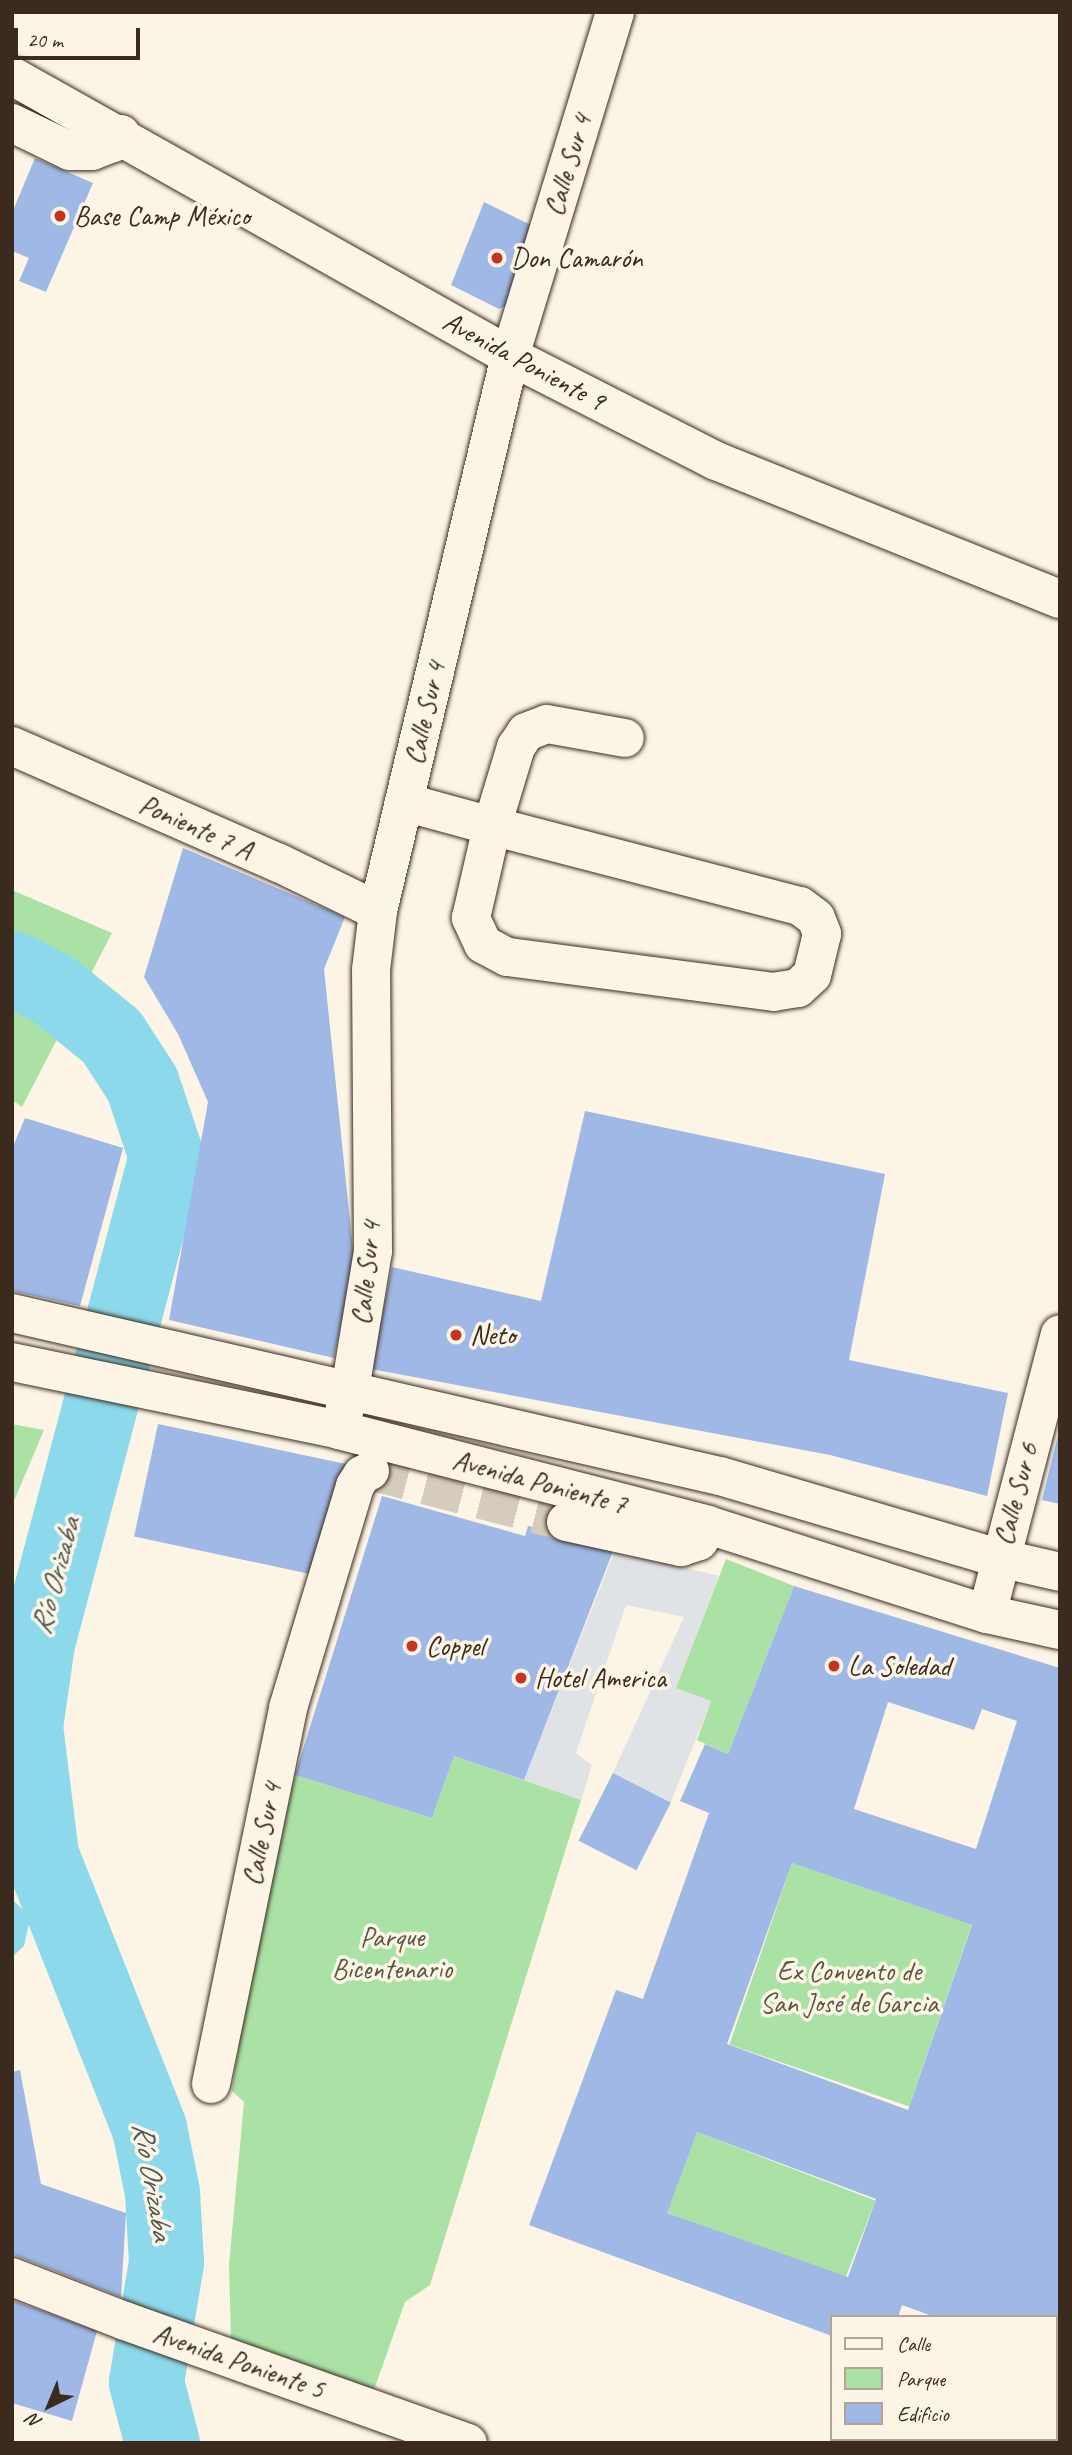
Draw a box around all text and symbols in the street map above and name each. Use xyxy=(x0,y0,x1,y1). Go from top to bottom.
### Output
scale bar xyxy=(18,14,144,58)
text: 20 m xyxy=(27,27,63,53)
street label: Calle Sur 4 xyxy=(537,111,599,219)
place label: Base Camp México xyxy=(74,199,249,233)
marker: Base Camp México xyxy=(52,208,68,224)
place label: Don Camarón xyxy=(511,241,642,275)
marker: Don Camarón xyxy=(489,250,505,266)
street label: Avenida Poniente 9 xyxy=(437,304,611,418)
street label: Calle Sur 4 xyxy=(397,659,453,767)
street label: Poniente 7 A xyxy=(134,787,258,867)
street label: Calle Sur 4 xyxy=(344,1220,388,1326)
place label: Neto xyxy=(470,1318,515,1352)
marker: Neto xyxy=(448,1327,464,1343)
street label: Calle Sur 6 xyxy=(986,1440,1046,1548)
street label: Avenida Poniente 7 xyxy=(449,1443,631,1521)
water label: Río Orizaba xyxy=(22,1514,88,1638)
place label: Coppel xyxy=(426,1629,484,1663)
marker: Coppel xyxy=(404,1638,420,1654)
place label: La Soledad xyxy=(848,1649,949,1683)
marker: La Soledad xyxy=(826,1658,842,1674)
place label: Hotel America xyxy=(535,1661,667,1695)
marker: Hotel America xyxy=(513,1670,529,1686)
street label: Calle Sur 4 xyxy=(235,1780,289,1888)
park label: Parque Bicentenario xyxy=(332,1920,452,1986)
park label: Ex Convento de San José de Garcia xyxy=(760,1954,938,2020)
water label: Río Orizaba xyxy=(125,2120,181,2242)
legend xyxy=(830,2315,1058,2441)
street label: Avenida Poniente 5 xyxy=(149,2316,329,2406)
text: Calle xyxy=(897,2331,930,2357)
text: Parque xyxy=(897,2366,945,2392)
north arrow xyxy=(14,2371,84,2441)
text: Edificio xyxy=(897,2401,949,2427)
text: N xyxy=(22,2409,47,2434)

